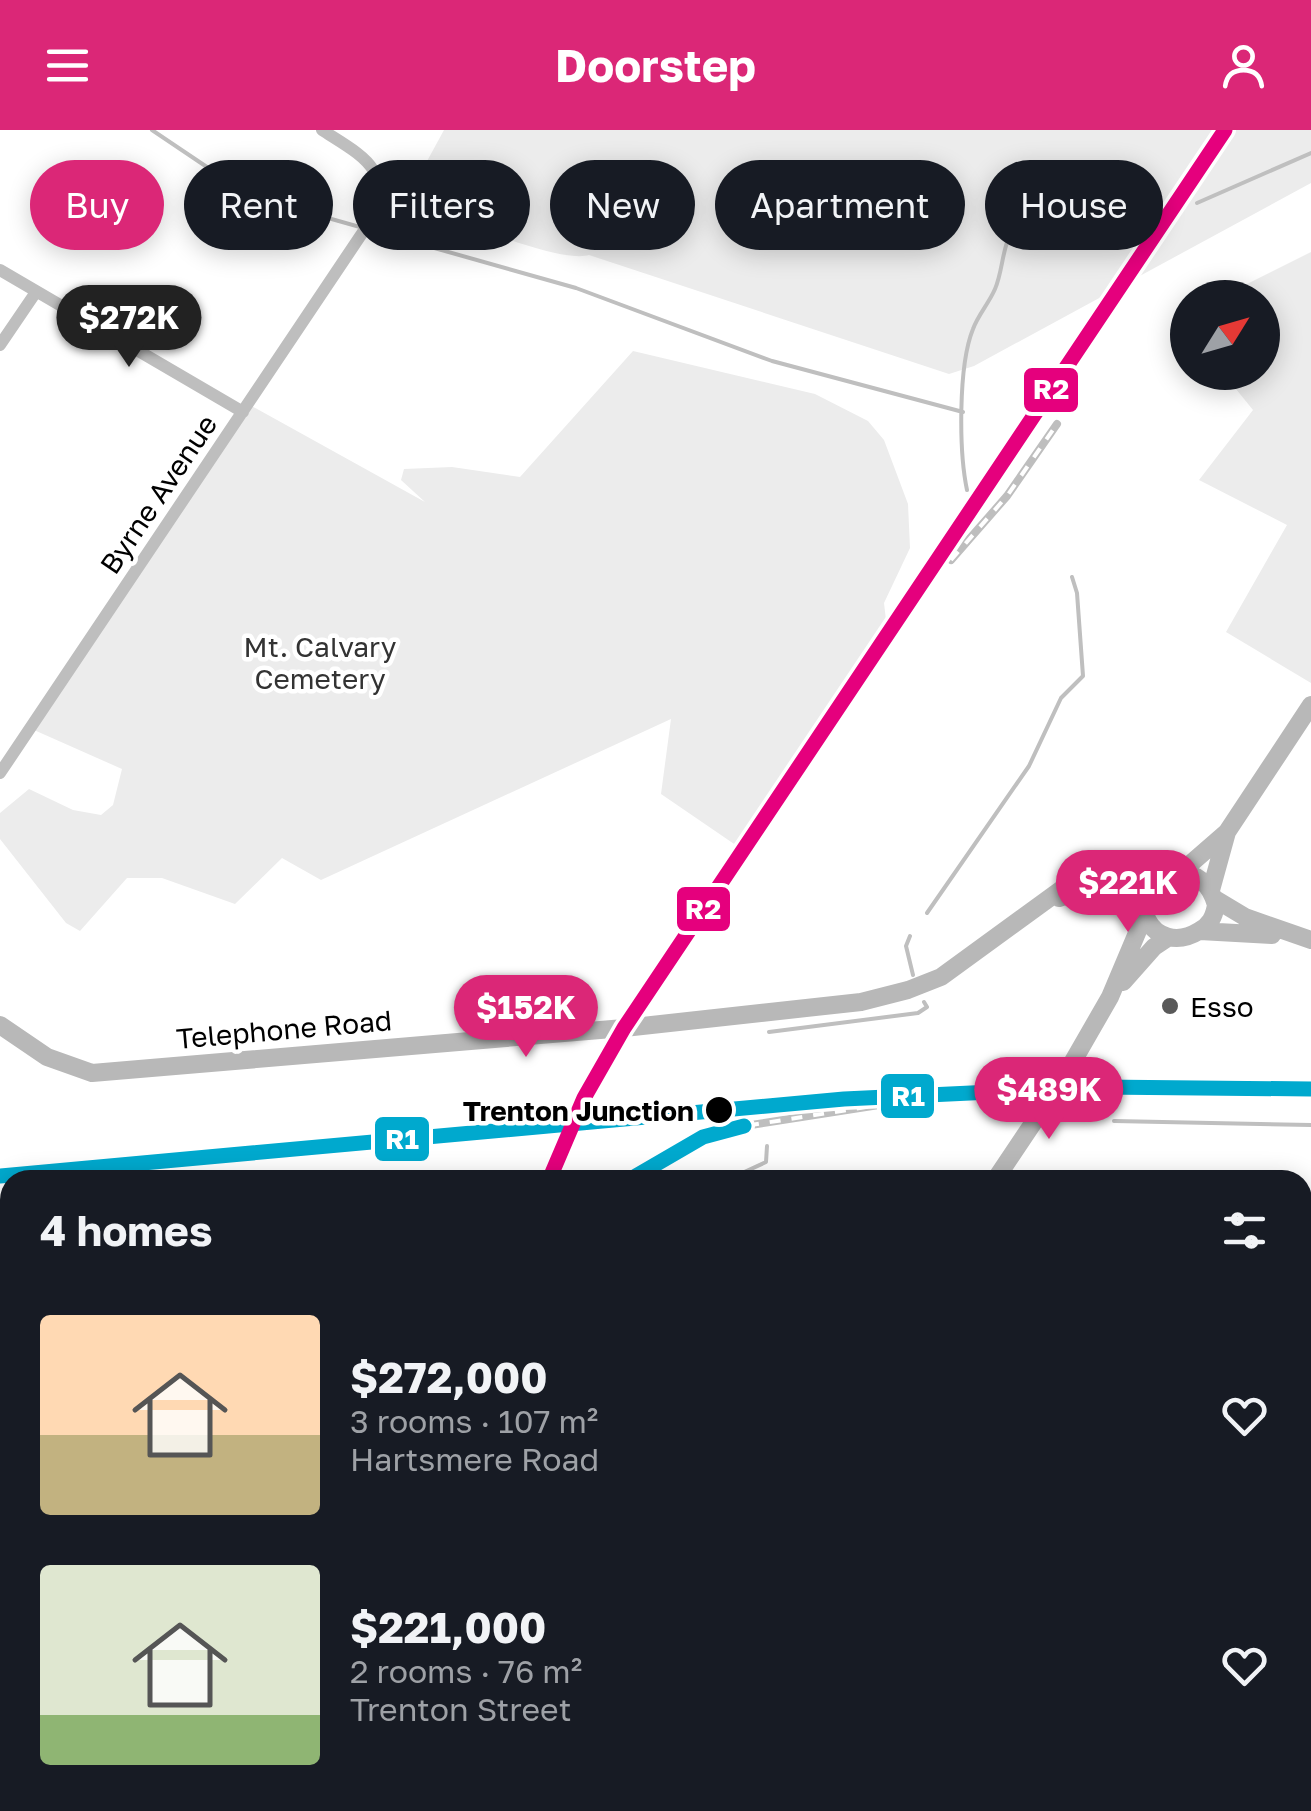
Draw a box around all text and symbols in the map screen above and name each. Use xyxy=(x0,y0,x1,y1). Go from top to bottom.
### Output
icon: menu xyxy=(40,38,95,93)
text: Doorstep xyxy=(555,38,756,92)
icon: person xyxy=(1216,38,1271,93)
chip: Buy xyxy=(30,160,164,250)
chip: Rent xyxy=(184,160,333,250)
chip: Filters xyxy=(353,160,530,250)
chip: New xyxy=(550,160,695,250)
chip: Apartment xyxy=(715,160,965,250)
chip: House xyxy=(985,160,1163,250)
north arrow xyxy=(1170,280,1280,390)
map controls xyxy=(1170,280,1280,390)
pin: $272K xyxy=(59,285,199,370)
text: $272K xyxy=(78,298,180,336)
line badge: R2 xyxy=(1022,366,1080,414)
text: R2 xyxy=(1033,372,1069,405)
street label: Byrne Avenue xyxy=(93,408,223,580)
park label: Mt. Calvary Cemetery xyxy=(244,630,397,695)
pin: $221K xyxy=(1058,850,1198,935)
text: $221K xyxy=(1078,863,1178,901)
line badge: R2 xyxy=(675,885,732,933)
text: R2 xyxy=(685,892,721,925)
pin: $152K xyxy=(456,975,596,1060)
text: $152K xyxy=(476,988,576,1026)
place label: Esso xyxy=(1190,990,1254,1023)
marker: Esso xyxy=(1159,995,1181,1017)
street label: Telephone Road xyxy=(175,1003,393,1055)
pin: $489K xyxy=(979,1057,1119,1142)
text: $489K xyxy=(996,1070,1102,1108)
line badge: R1 xyxy=(879,1072,936,1120)
text: R1 xyxy=(891,1079,925,1112)
place label: Trenton Junction xyxy=(463,1094,694,1127)
marker: Trenton Junction xyxy=(703,1094,735,1126)
line badge: R1 xyxy=(373,1115,431,1163)
text: R1 xyxy=(385,1122,419,1155)
icon: filters xyxy=(1217,1203,1272,1258)
text: 4 homes xyxy=(40,1205,212,1255)
text: $272,000 xyxy=(350,1352,548,1402)
icon: home xyxy=(120,1355,240,1475)
icon: heart xyxy=(1217,1388,1272,1443)
text: 3 rooms · 107 m² xyxy=(350,1402,598,1440)
text: Hartsmere Road xyxy=(350,1440,599,1478)
text: $221,000 xyxy=(350,1602,546,1652)
icon: home xyxy=(120,1605,240,1725)
icon: heart xyxy=(1217,1638,1272,1693)
text: 2 rooms · 76 m² xyxy=(350,1652,582,1690)
text: Trenton Street xyxy=(350,1690,571,1728)

